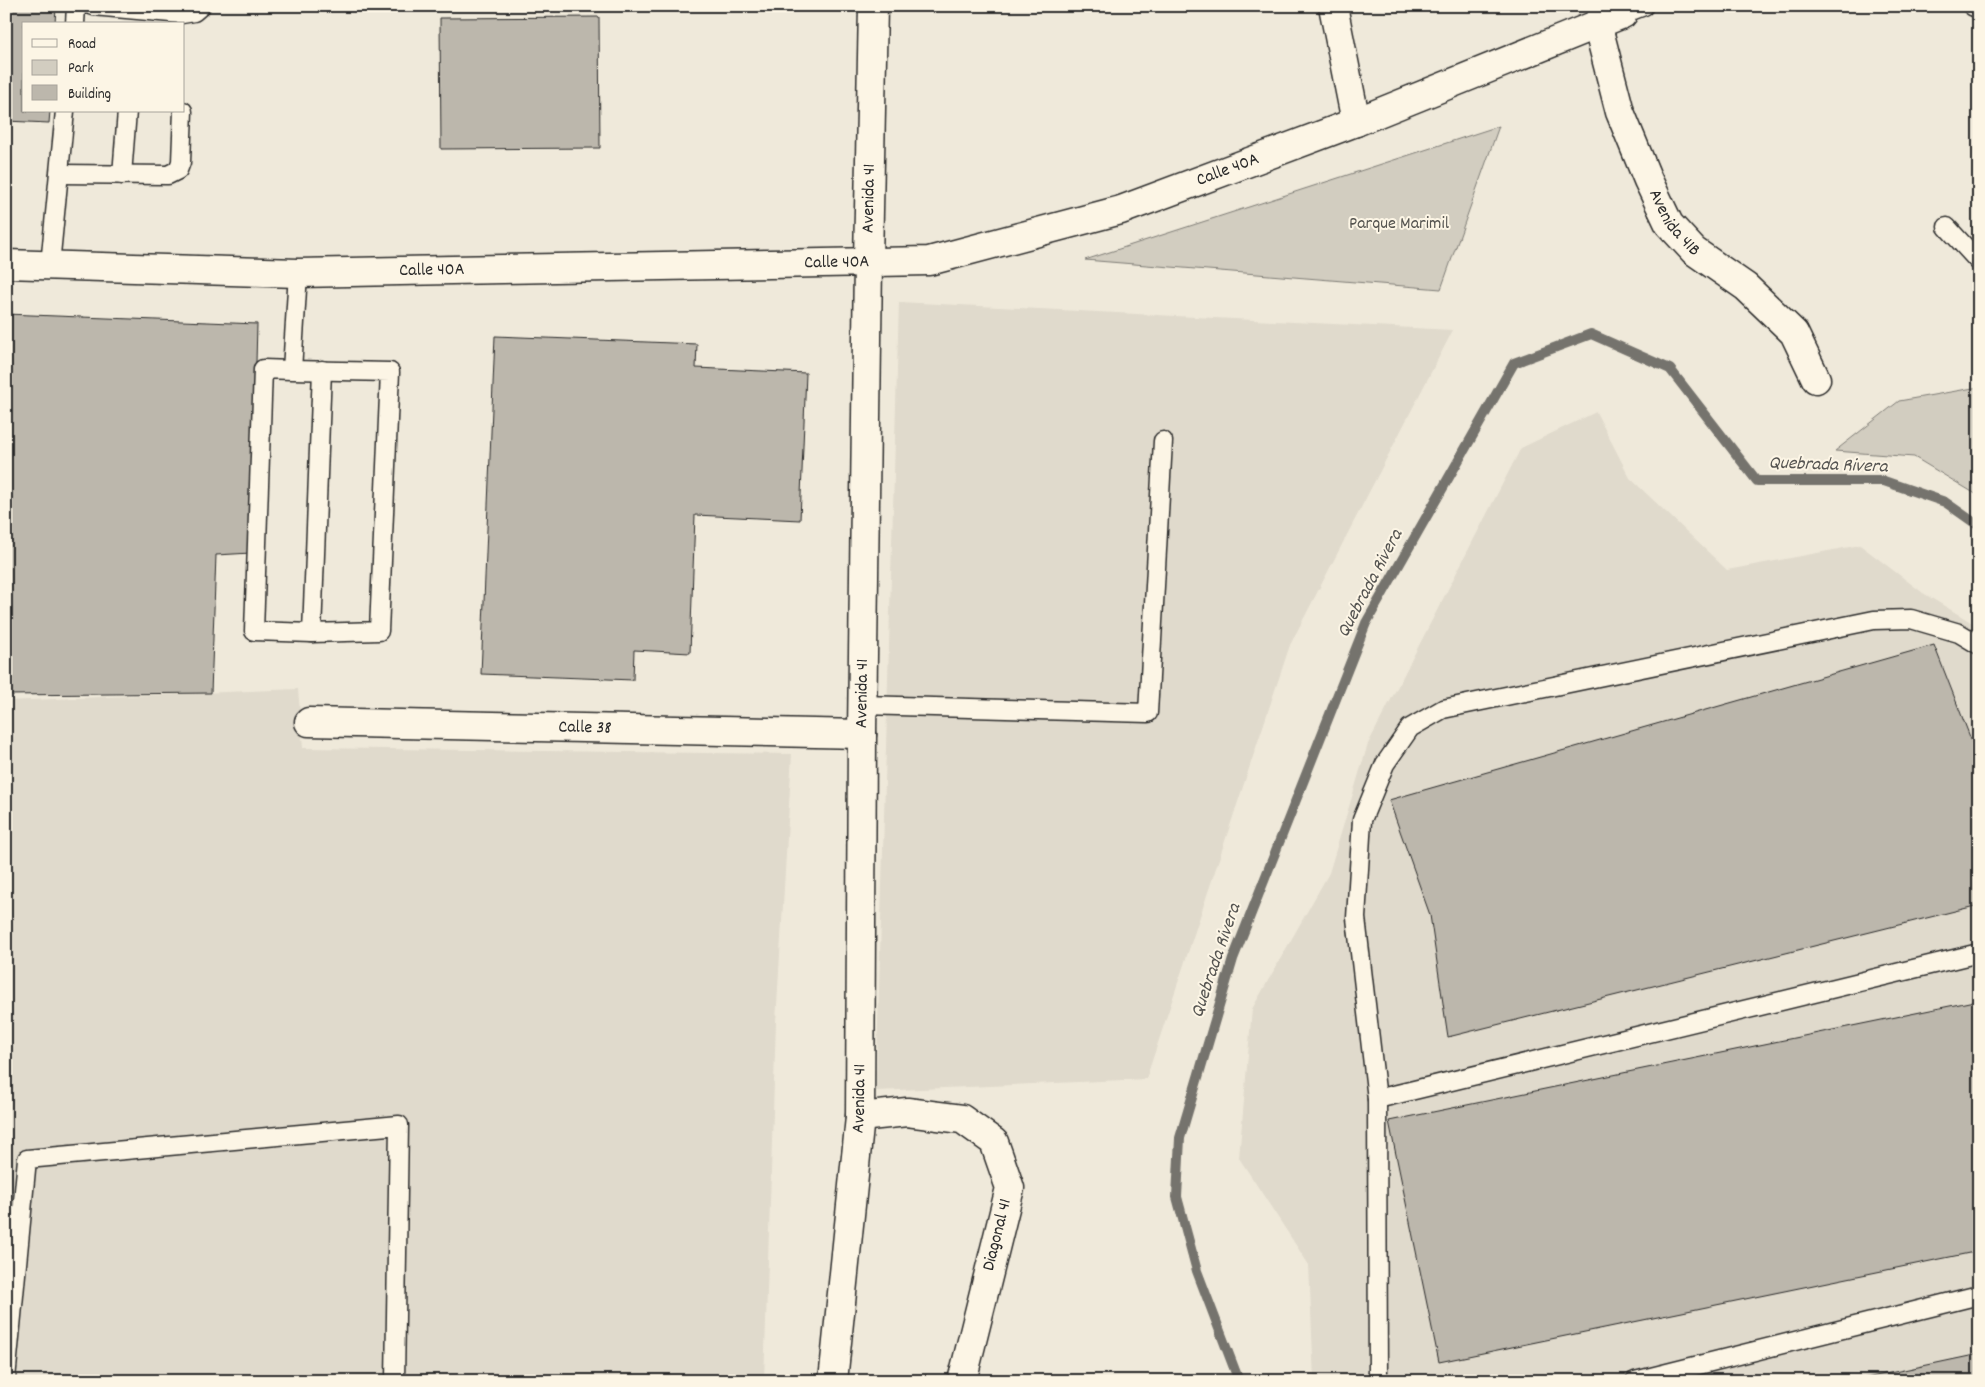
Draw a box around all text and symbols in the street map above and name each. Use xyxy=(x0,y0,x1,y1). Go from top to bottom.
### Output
legend xyxy=(22,22,185,112)
text: Road xyxy=(68,34,96,56)
text: Park xyxy=(68,58,94,80)
text: Building xyxy=(68,84,111,106)
street label: Calle 40A xyxy=(1193,147,1263,193)
street label: Avenida 41 xyxy=(856,164,882,233)
street label: Avenida 41B xyxy=(1642,185,1706,262)
park label: Parque Marimil xyxy=(1349,212,1450,237)
street label: Calle 40A xyxy=(804,250,870,276)
street label: Calle 40A xyxy=(399,257,465,284)
water label: Quebrada Rivera xyxy=(1768,450,1889,482)
water label: Quebrada Rivera xyxy=(1331,524,1411,643)
street label: Avenida 41 xyxy=(850,659,875,728)
street label: Calle 38 xyxy=(558,715,612,741)
water label: Quebrada Rivera xyxy=(1185,899,1249,1022)
street label: Avenida 41 xyxy=(846,1064,873,1134)
street label: Diagonal 41 xyxy=(977,1196,1019,1274)

